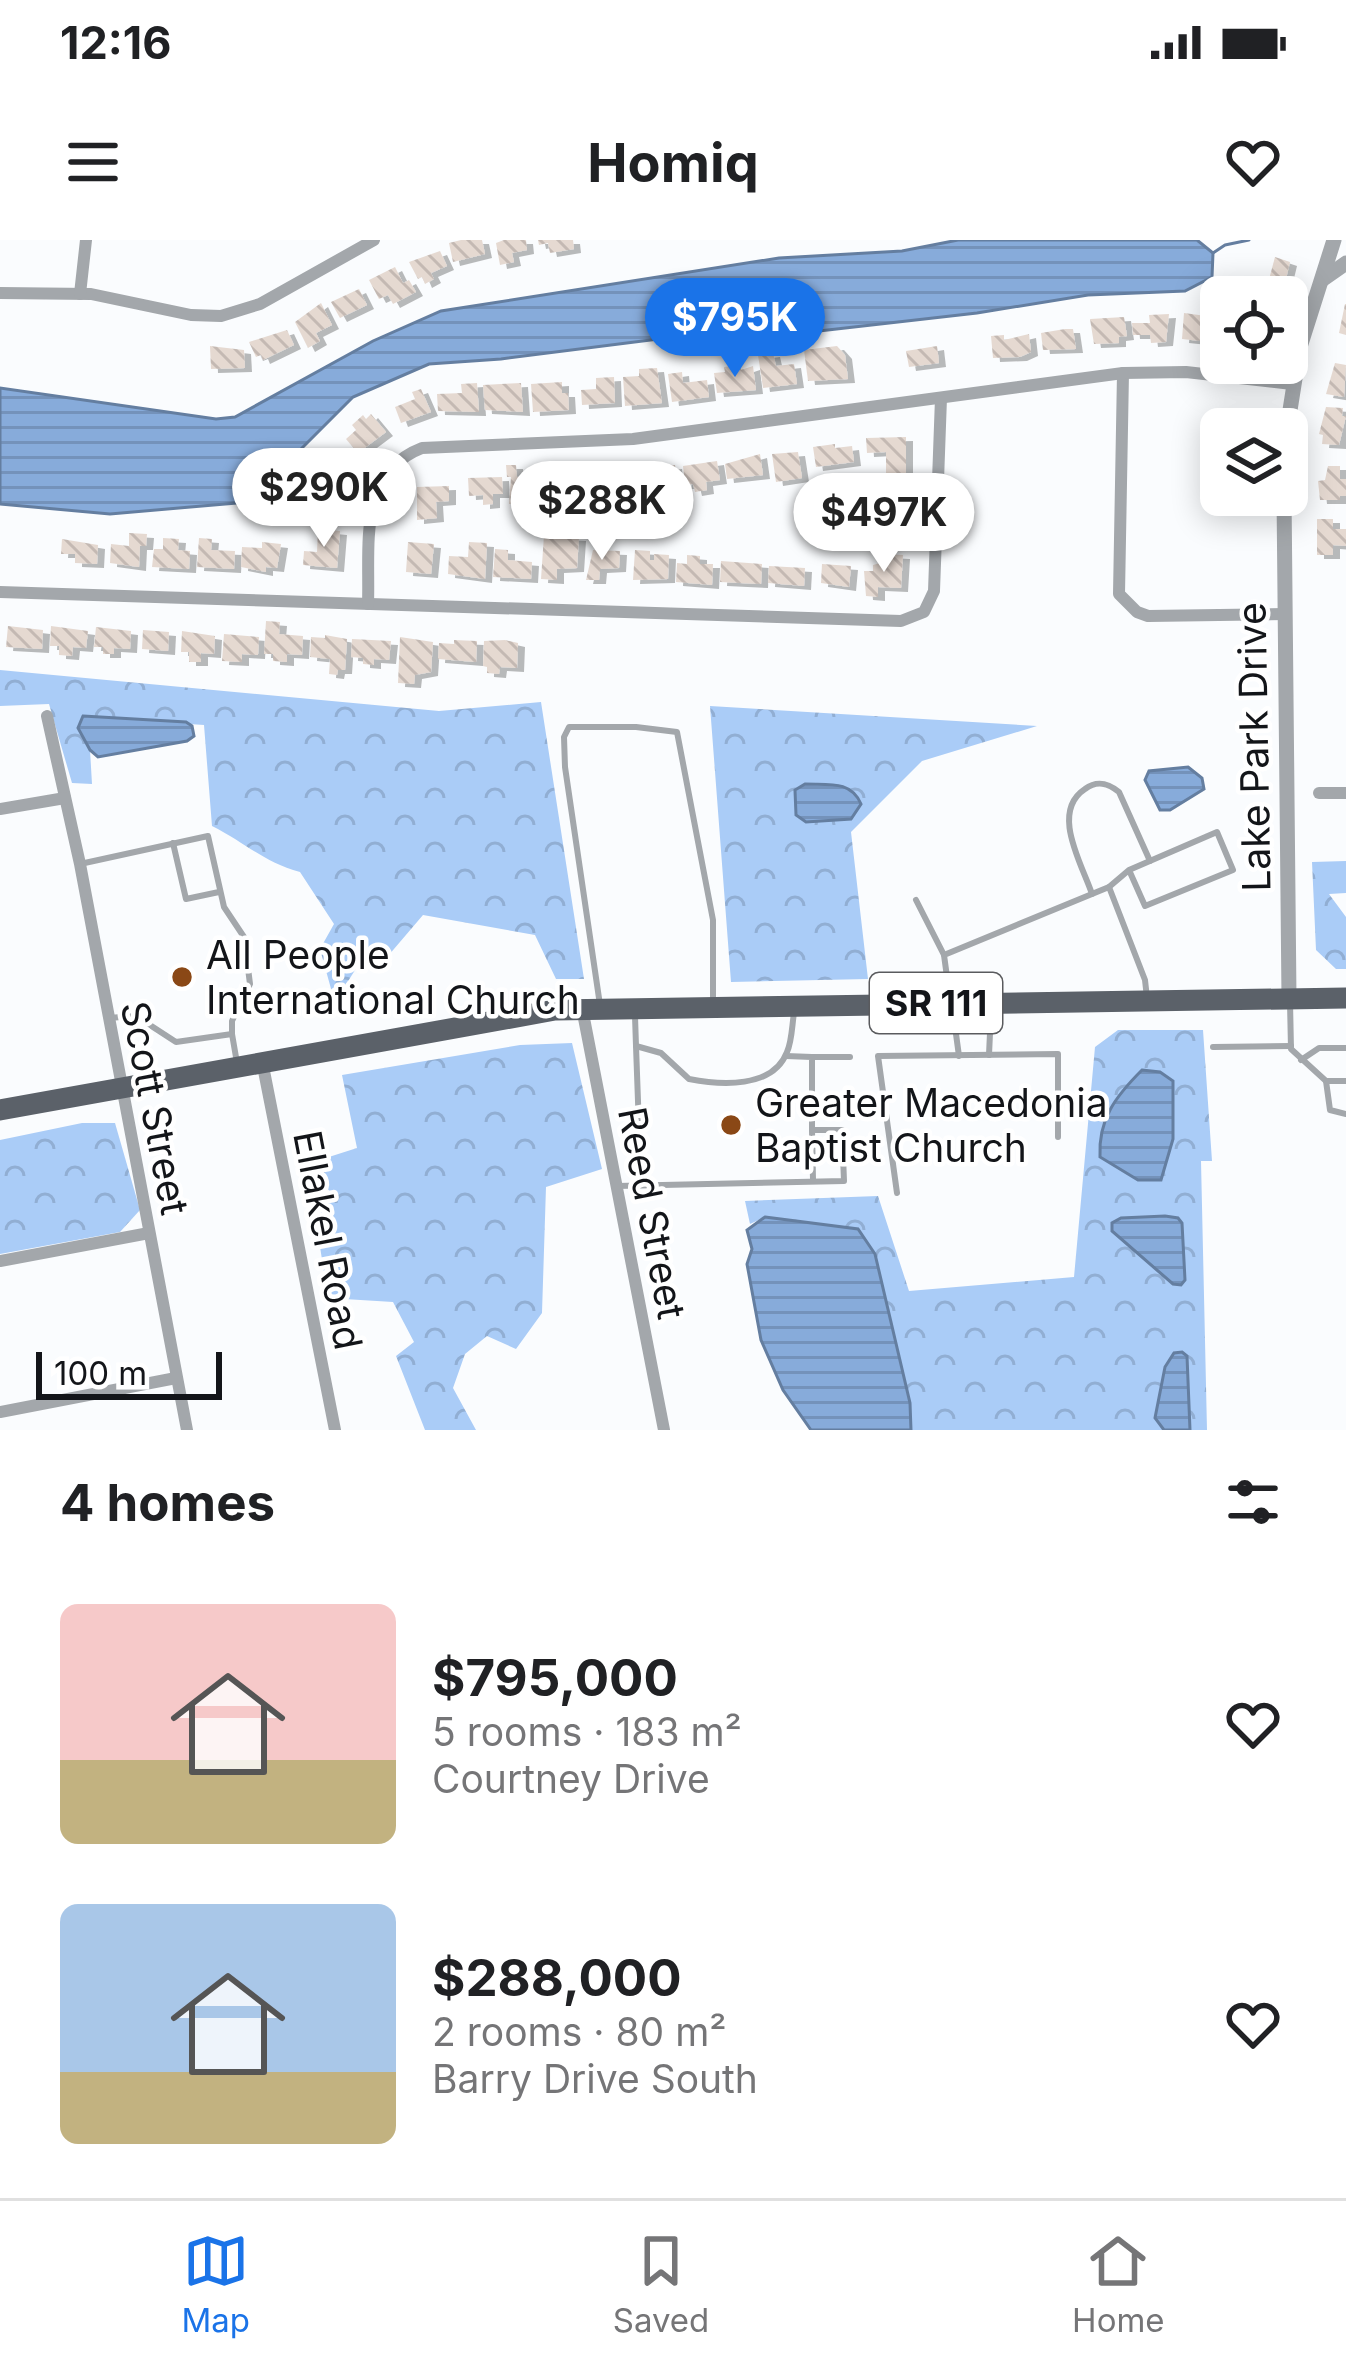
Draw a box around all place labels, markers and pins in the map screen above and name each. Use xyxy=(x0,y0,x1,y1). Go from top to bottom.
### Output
pin: $795K xyxy=(651,278,819,380)
pin: $290K xyxy=(240,448,408,550)
pin: $288K xyxy=(518,461,686,563)
pin: $497K xyxy=(800,473,968,575)
place label: All People International Church xyxy=(206,931,580,1023)
marker: All People International Church xyxy=(169,964,195,990)
place label: Greater Macedonia Baptist Church xyxy=(755,1079,1108,1171)
marker: Greater Macedonia Baptist Church xyxy=(718,1112,744,1138)

